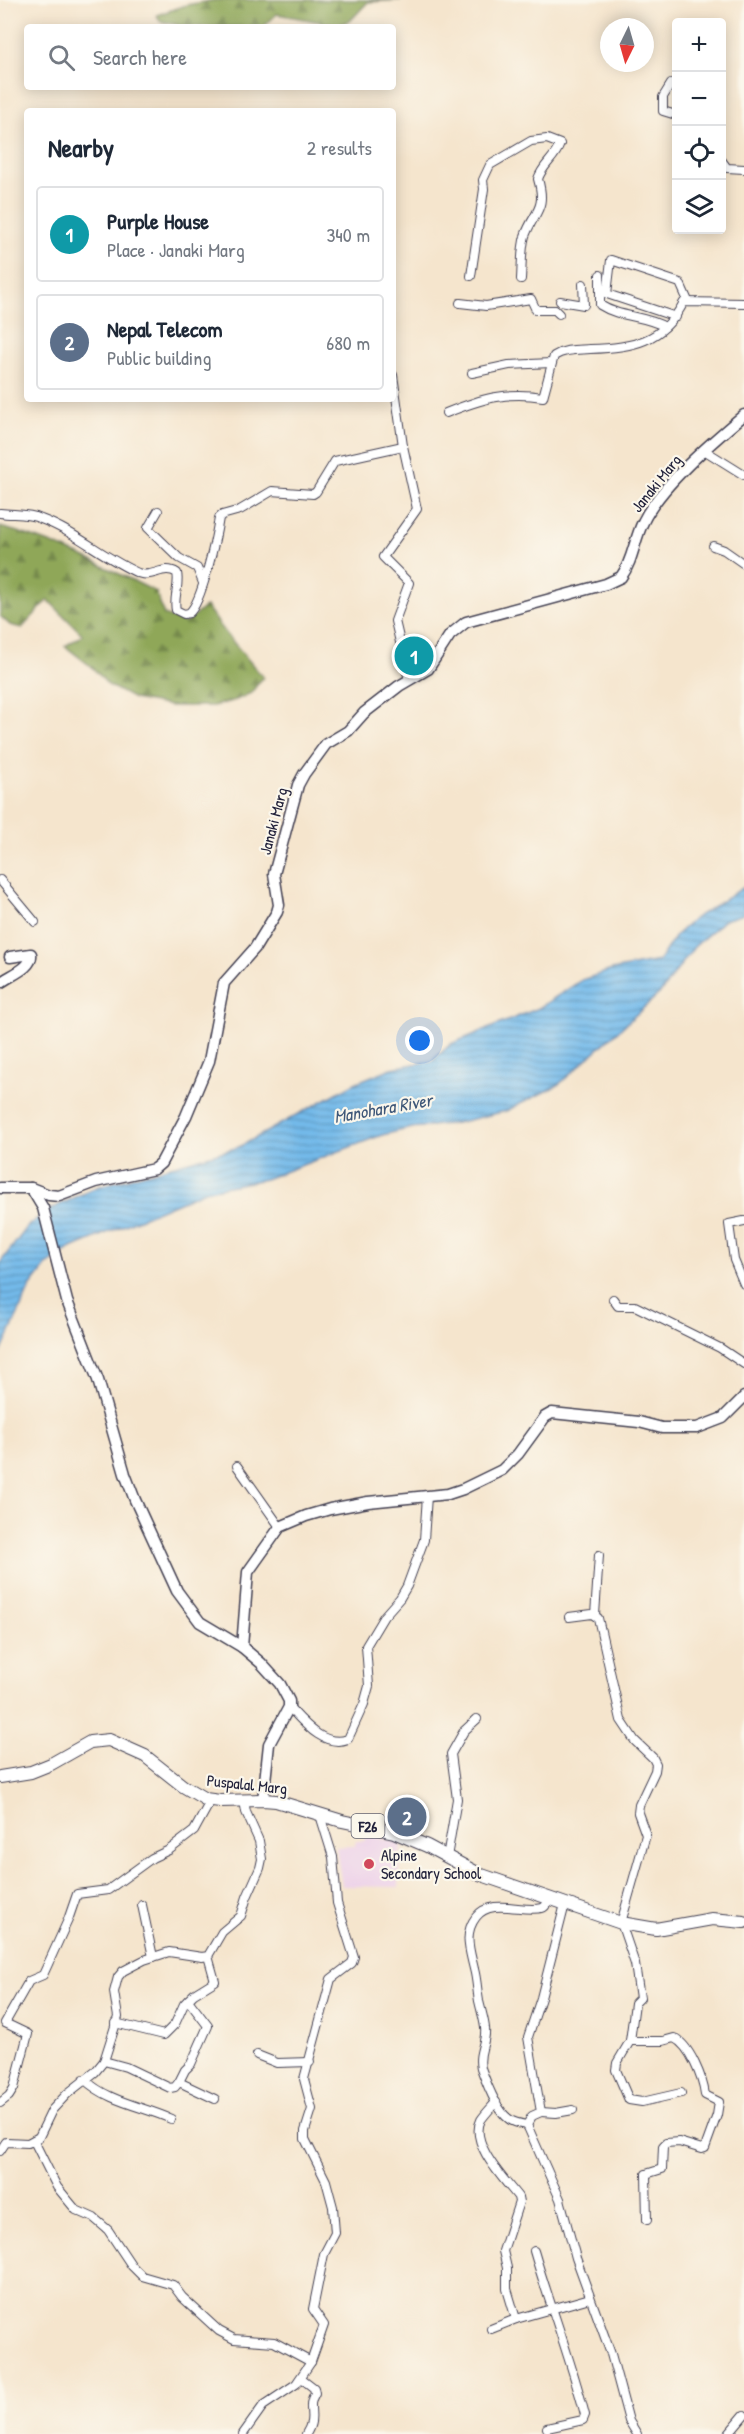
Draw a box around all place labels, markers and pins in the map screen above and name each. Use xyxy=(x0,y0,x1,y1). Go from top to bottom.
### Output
pin: 1 xyxy=(394,634,434,678)
pin: 2 xyxy=(388,1794,426,1840)
place label: Alpine Secondary School xyxy=(381,1844,482,1884)
marker: Alpine Secondary School xyxy=(362,1857,376,1871)

